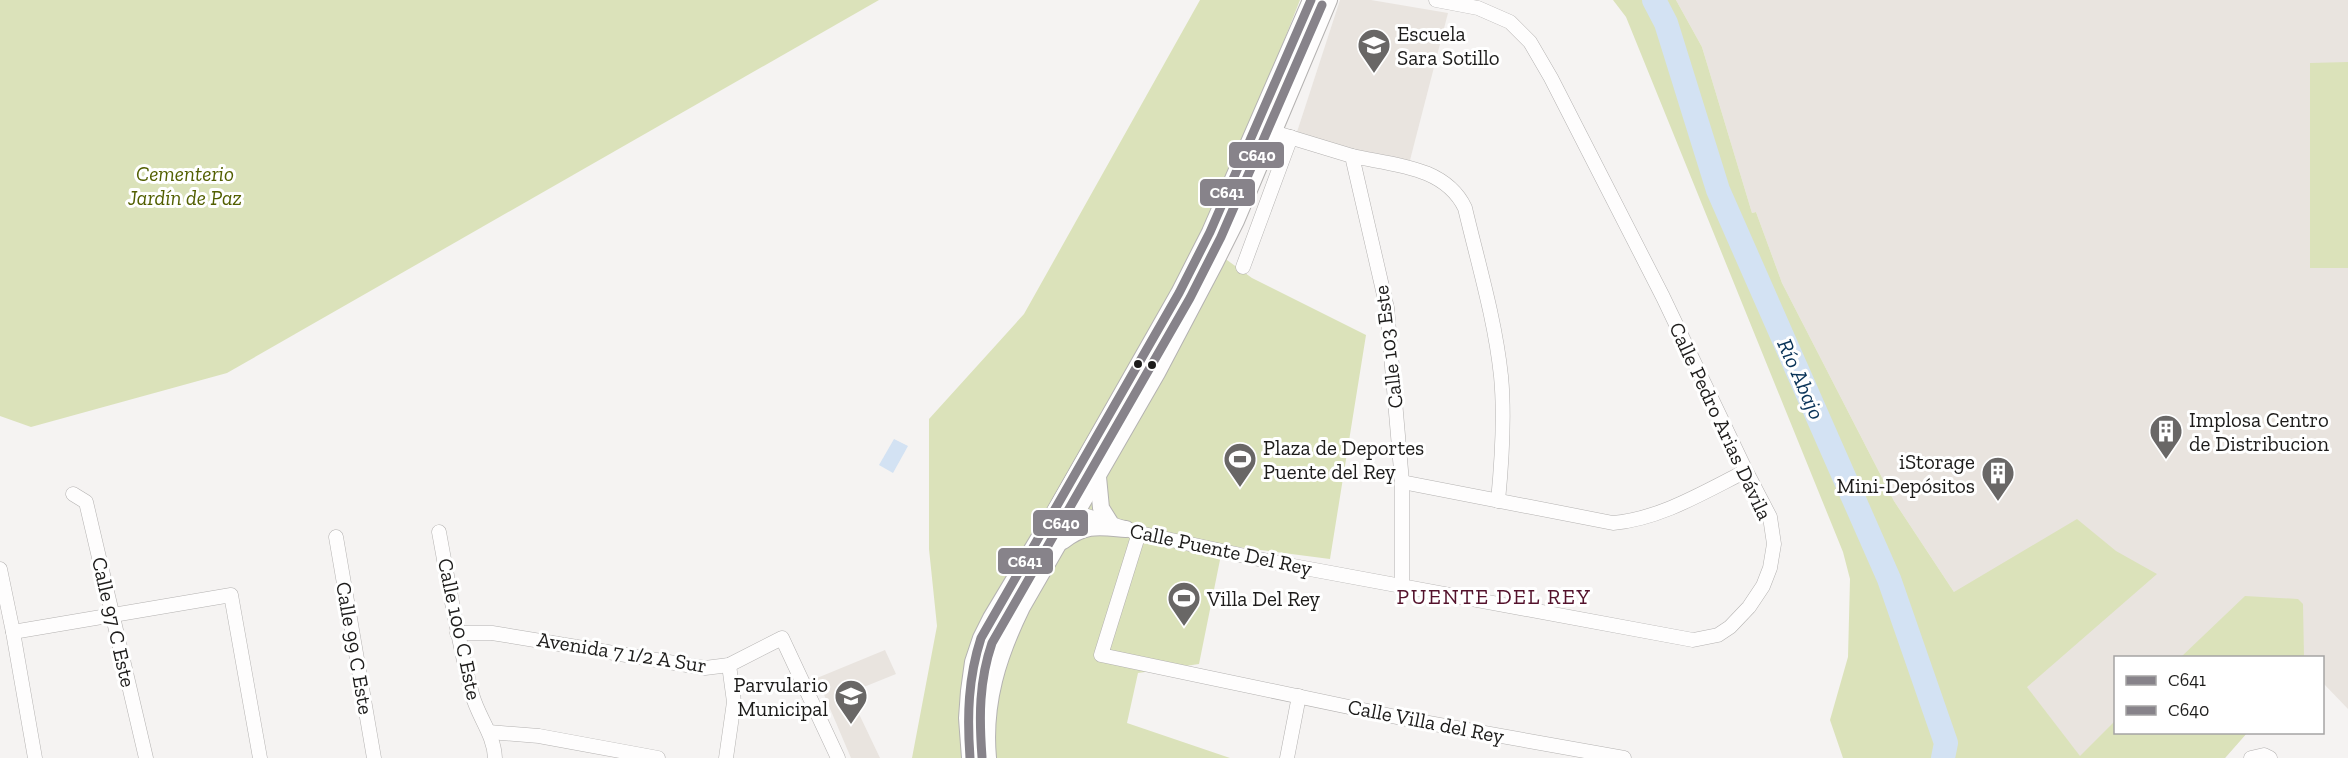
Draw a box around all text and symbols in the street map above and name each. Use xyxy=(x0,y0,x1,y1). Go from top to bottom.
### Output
place label: Escuela Sara Sotillo xyxy=(1397,21,1500,70)
school or university icon: Escuela Sara Sotillo xyxy=(1356,27,1392,74)
line badge: C640 xyxy=(1228,141,1285,169)
text: C640 xyxy=(1238,146,1276,165)
park label: Cementerio Jardín de Paz xyxy=(127,161,242,210)
line badge: C641 xyxy=(1199,178,1256,207)
text: C641 xyxy=(1210,183,1245,202)
street label: Calle 103 Este xyxy=(1368,284,1408,410)
street label: Calle Pedro Arias Dávila xyxy=(1664,318,1778,524)
water label: Río Abajo xyxy=(1771,334,1831,424)
unlabelled marker xyxy=(1132,358,1144,370)
unlabelled marker xyxy=(1146,359,1158,371)
place label: Implosa Centro de Distribucion xyxy=(2189,407,2329,456)
building icon: Implosa Centro de Distribucion xyxy=(2148,413,2184,460)
place label: Plaza de Deportes Puente del Rey xyxy=(1263,435,1424,484)
sports icon: Plaza de Deportes Puente del Rey xyxy=(1222,441,1258,488)
place label: iStorage Mini-Depósitos xyxy=(1836,449,1975,498)
building icon: iStorage Mini-Depósitos xyxy=(1980,455,2016,502)
line badge: C640 xyxy=(1032,509,1089,537)
text: C640 xyxy=(1042,514,1080,533)
street label: Calle Puente Del Rey xyxy=(1128,517,1315,581)
line badge: C641 xyxy=(997,547,1054,575)
text: C641 xyxy=(1008,552,1043,571)
street label: Calle 97 C Este xyxy=(87,554,141,690)
street label: Calle 100 C Este xyxy=(433,556,487,702)
street label: Calle 99 C Este xyxy=(331,580,379,716)
sports icon: Villa Del Rey xyxy=(1166,580,1202,627)
district label: PUENTE DEL REY xyxy=(1397,583,1591,610)
place label: Villa Del Rey xyxy=(1206,586,1320,611)
street label: Avenida 7 1/2 A Sur xyxy=(535,626,709,678)
legend xyxy=(2114,656,2324,734)
text: C641 xyxy=(2168,669,2206,691)
place label: Parvulario Municipal xyxy=(733,672,828,721)
school or university icon: Parvulario Municipal xyxy=(833,678,869,725)
street label: Calle Villa del Rey xyxy=(1346,694,1507,748)
text: C640 xyxy=(2168,699,2209,721)

